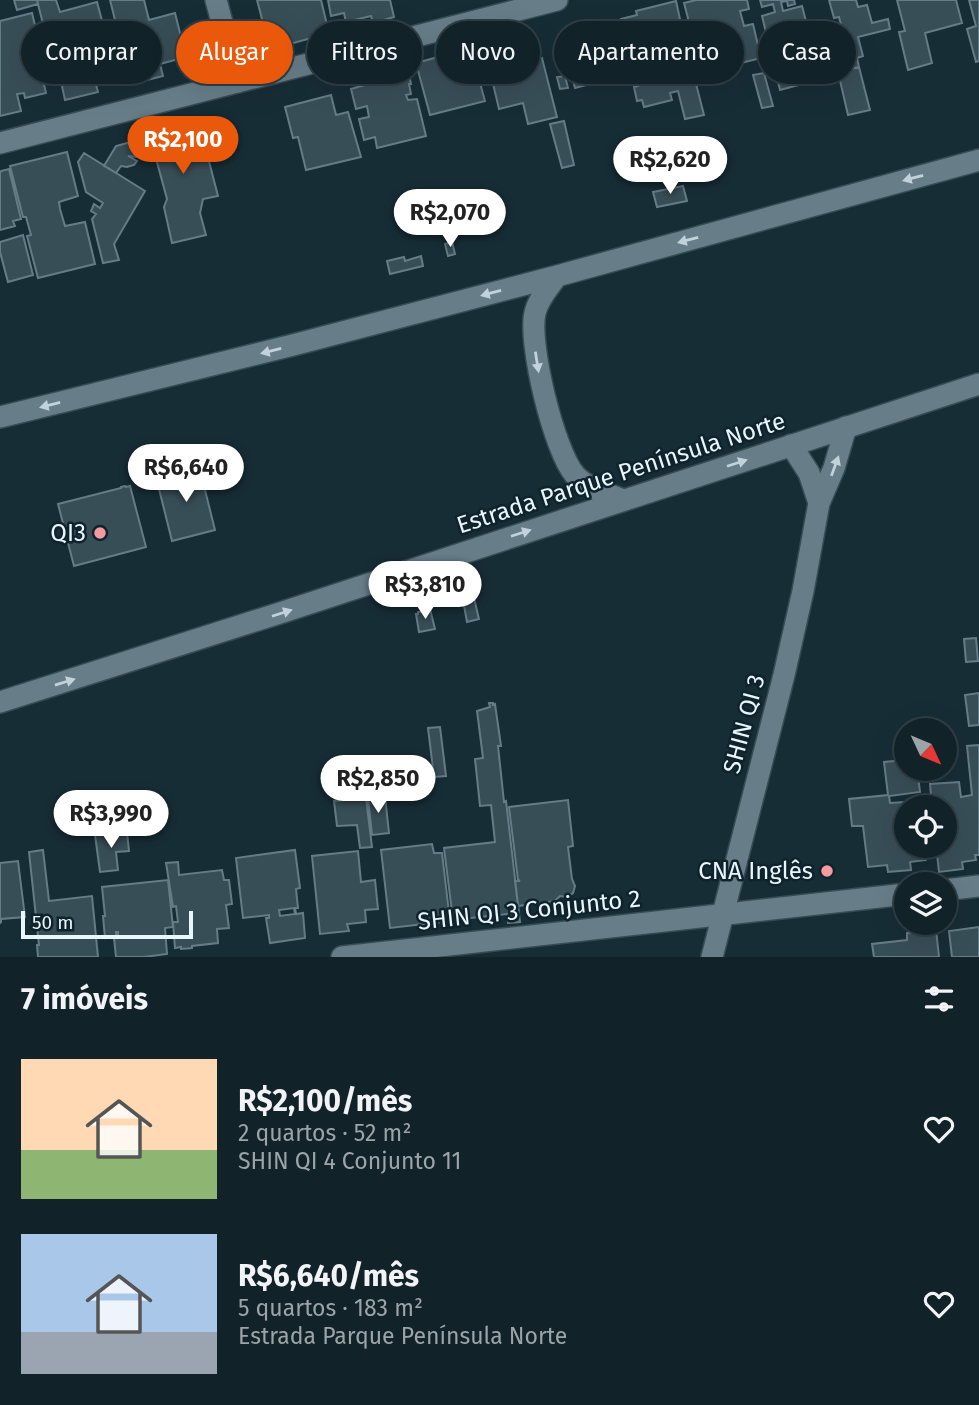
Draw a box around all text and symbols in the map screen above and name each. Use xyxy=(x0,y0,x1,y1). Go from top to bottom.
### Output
chip: Comprar xyxy=(21,21,162,84)
chip: Alugar xyxy=(176,21,293,84)
chip: Filtros xyxy=(307,21,422,84)
chip: Novo xyxy=(436,21,540,84)
chip: Apartamento xyxy=(554,21,744,84)
chip: Casa xyxy=(758,21,856,84)
pin: R$2,100 xyxy=(118,116,248,176)
text: R$2,100 xyxy=(143,125,223,153)
pin: R$2,620 xyxy=(605,136,735,196)
text: R$2,620 xyxy=(629,145,711,173)
one-way arrow xyxy=(902,173,924,184)
pin: R$2,070 xyxy=(385,190,515,249)
text: R$2,070 xyxy=(410,198,490,226)
one-way arrow xyxy=(677,235,699,246)
one-way arrow xyxy=(480,289,501,299)
one-way arrow xyxy=(260,346,282,357)
one-way arrow xyxy=(532,351,543,373)
one-way arrow xyxy=(39,400,61,411)
street label: Estrada Parque Península Norte xyxy=(453,407,789,539)
pin: R$6,640 xyxy=(121,444,251,504)
text: R$6,640 xyxy=(144,453,228,481)
one-way arrow xyxy=(829,455,840,476)
one-way arrow xyxy=(727,457,748,467)
place label: QI3 xyxy=(50,519,86,547)
marker: QI3 xyxy=(92,525,108,541)
one-way arrow xyxy=(511,528,532,538)
pin: R$3,810 xyxy=(360,562,490,621)
text: R$3,810 xyxy=(385,570,465,598)
one-way arrow xyxy=(272,607,293,617)
street label: SHIN QI 3 xyxy=(717,671,771,777)
one-way arrow xyxy=(55,677,76,687)
north arrow xyxy=(894,718,957,780)
map controls xyxy=(894,718,957,935)
pin: R$2,850 xyxy=(313,756,443,815)
text: R$2,850 xyxy=(337,764,419,792)
pin: R$3,990 xyxy=(46,790,176,850)
button: locate xyxy=(894,795,957,858)
text: R$3,990 xyxy=(70,799,152,827)
place label: CNA Inglês xyxy=(698,857,813,885)
marker: CNA Inglês xyxy=(819,863,835,879)
button: layers xyxy=(894,872,957,935)
street label: SHIN QI 3 Conjunto 2 xyxy=(416,884,642,936)
scale bar xyxy=(21,908,192,940)
text: 50 m xyxy=(32,911,73,934)
icon: filters xyxy=(920,980,958,1018)
text: 7 imóveis xyxy=(21,981,148,1017)
text: R$2,100/mês xyxy=(238,1083,412,1119)
icon: home xyxy=(77,1087,161,1171)
icon: heart xyxy=(920,1110,958,1148)
text: 2 quartos · 52 m² xyxy=(238,1119,411,1147)
text: SHIN QI 4 Conjunto 11 xyxy=(238,1147,462,1175)
text: R$6,640/mês xyxy=(238,1258,419,1294)
icon: home xyxy=(77,1262,161,1346)
icon: heart xyxy=(920,1285,958,1323)
text: 5 quartos · 183 m² xyxy=(238,1294,423,1322)
text: Estrada Parque Península Norte xyxy=(238,1322,567,1350)

